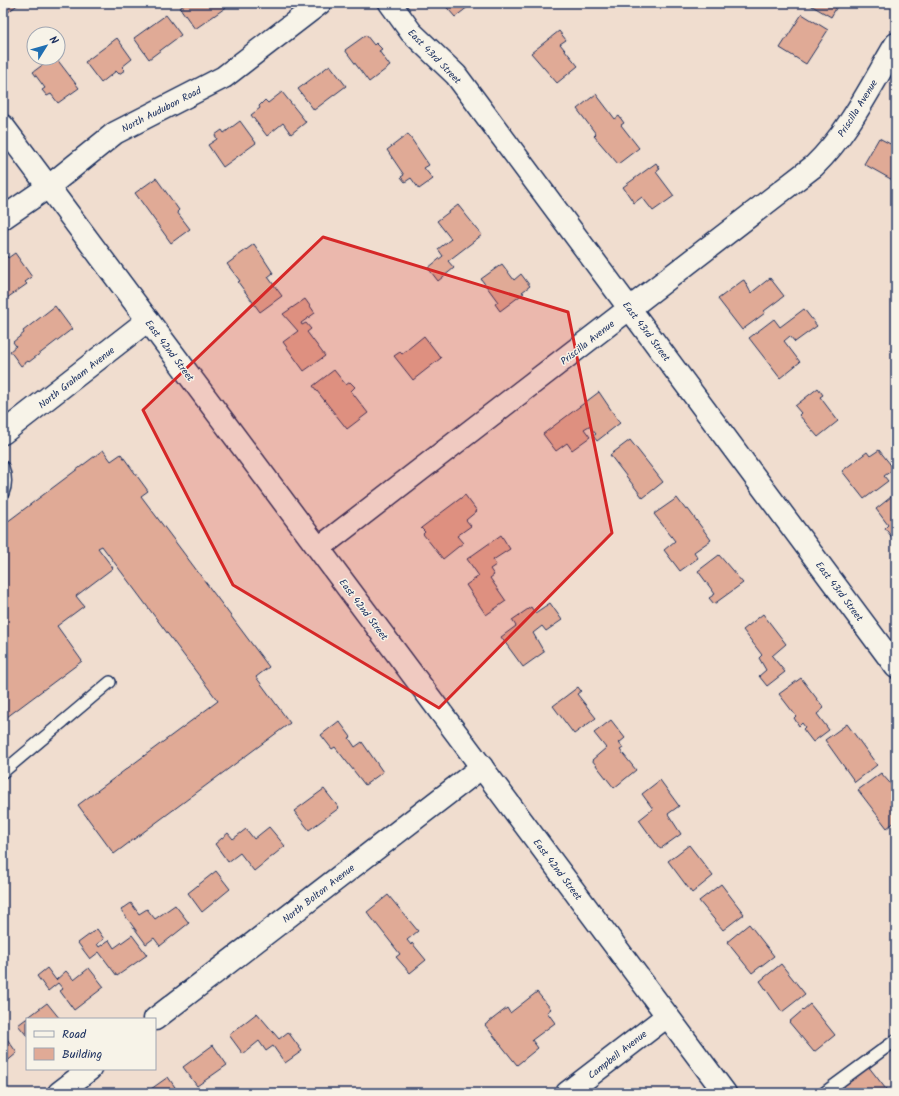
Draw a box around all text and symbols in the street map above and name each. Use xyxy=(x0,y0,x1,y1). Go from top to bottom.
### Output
street label: East 43rd Street xyxy=(404,25,465,88)
north arrow xyxy=(26,26,66,66)
text: N xyxy=(44,32,62,49)
street label: Priscilla Avenue xyxy=(834,76,882,140)
street label: North Audubon Road xyxy=(119,82,205,137)
street label: East 43rd Street xyxy=(618,298,674,365)
street label: East 42nd Street xyxy=(141,316,198,385)
street label: Priscilla Avenue xyxy=(557,316,619,369)
street label: North Graham Avenue xyxy=(35,342,119,413)
street label: East 43rd Street xyxy=(811,558,867,625)
street label: East 42nd Street xyxy=(335,575,392,644)
street label: East 42nd Street xyxy=(529,835,586,904)
street label: North Bolton Avenue xyxy=(279,860,359,927)
legend xyxy=(26,1018,156,1070)
text: Road xyxy=(62,1025,87,1044)
street label: Campbell Avenue xyxy=(585,1026,651,1083)
text: Building xyxy=(62,1045,102,1064)

